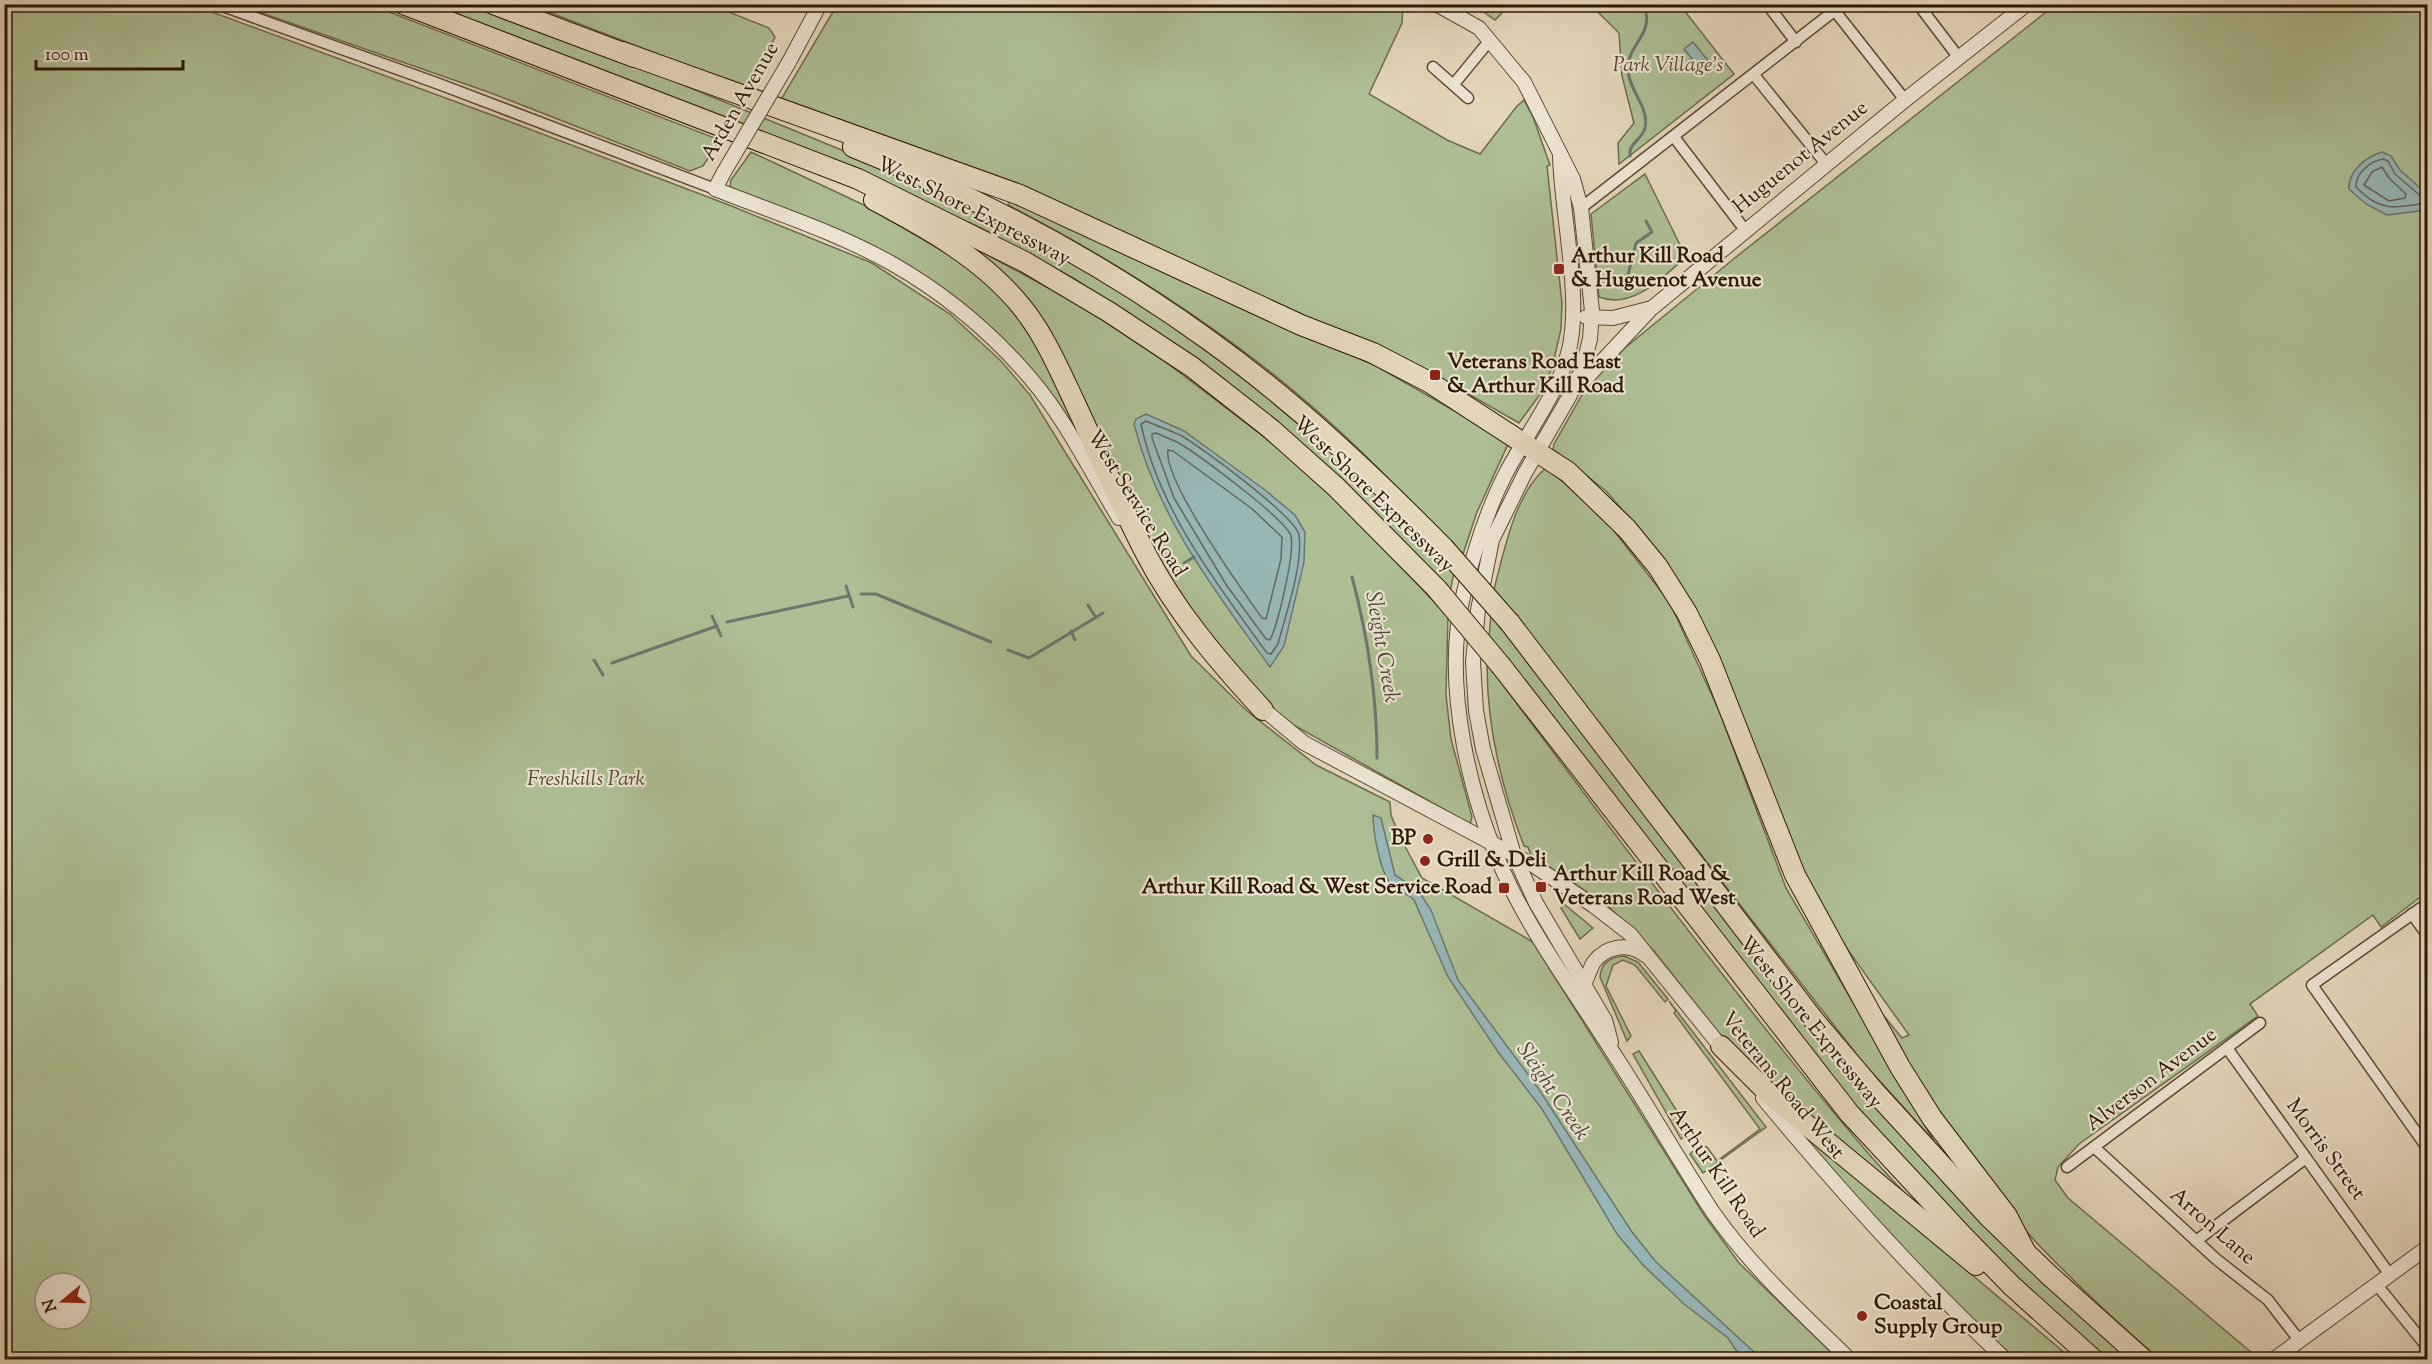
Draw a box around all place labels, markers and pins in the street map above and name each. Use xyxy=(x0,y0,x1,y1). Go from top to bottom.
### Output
place label: Arthur Kill Road & Huguenot Avenue xyxy=(1571,242,1762,296)
marker: Arthur Kill Road & Huguenot Avenue xyxy=(1552,262,1566,276)
place label: Veterans Road East & Arthur Kill Road xyxy=(1447,348,1624,402)
marker: Veterans Road East & Arthur Kill Road xyxy=(1428,368,1442,382)
place label: BP xyxy=(1391,824,1416,854)
marker: BP xyxy=(1421,832,1435,846)
place label: Grill & Deli xyxy=(1437,846,1547,876)
marker: Grill & Deli xyxy=(1418,854,1432,868)
place label: Arthur Kill Road & Veterans Road West xyxy=(1553,860,1736,914)
place label: Arthur Kill Road & West Service Road xyxy=(1141,873,1492,903)
marker: Arthur Kill Road & Veterans Road West xyxy=(1534,880,1548,894)
marker: Arthur Kill Road & West Service Road xyxy=(1497,881,1511,895)
place label: Coastal Supply Group xyxy=(1874,1289,2003,1343)
marker: Coastal Supply Group xyxy=(1855,1309,1869,1323)

